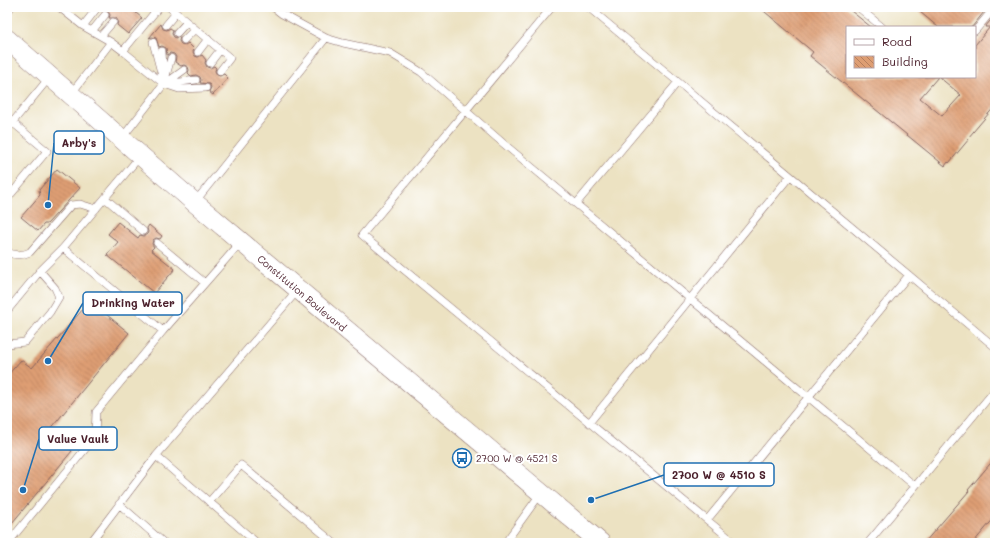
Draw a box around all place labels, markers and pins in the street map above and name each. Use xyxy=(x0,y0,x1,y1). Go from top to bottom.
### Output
callout: Arby's xyxy=(54,131,104,154)
callout: Drinking Water xyxy=(83,292,182,315)
callout: Value Vault xyxy=(39,427,117,450)
bus stop icon: 2700 W @ 4521 S xyxy=(451,447,473,469)
place label: 2700 W @ 4521 S xyxy=(476,451,558,465)
callout: 2700 W @ 4510 S xyxy=(664,463,774,486)

